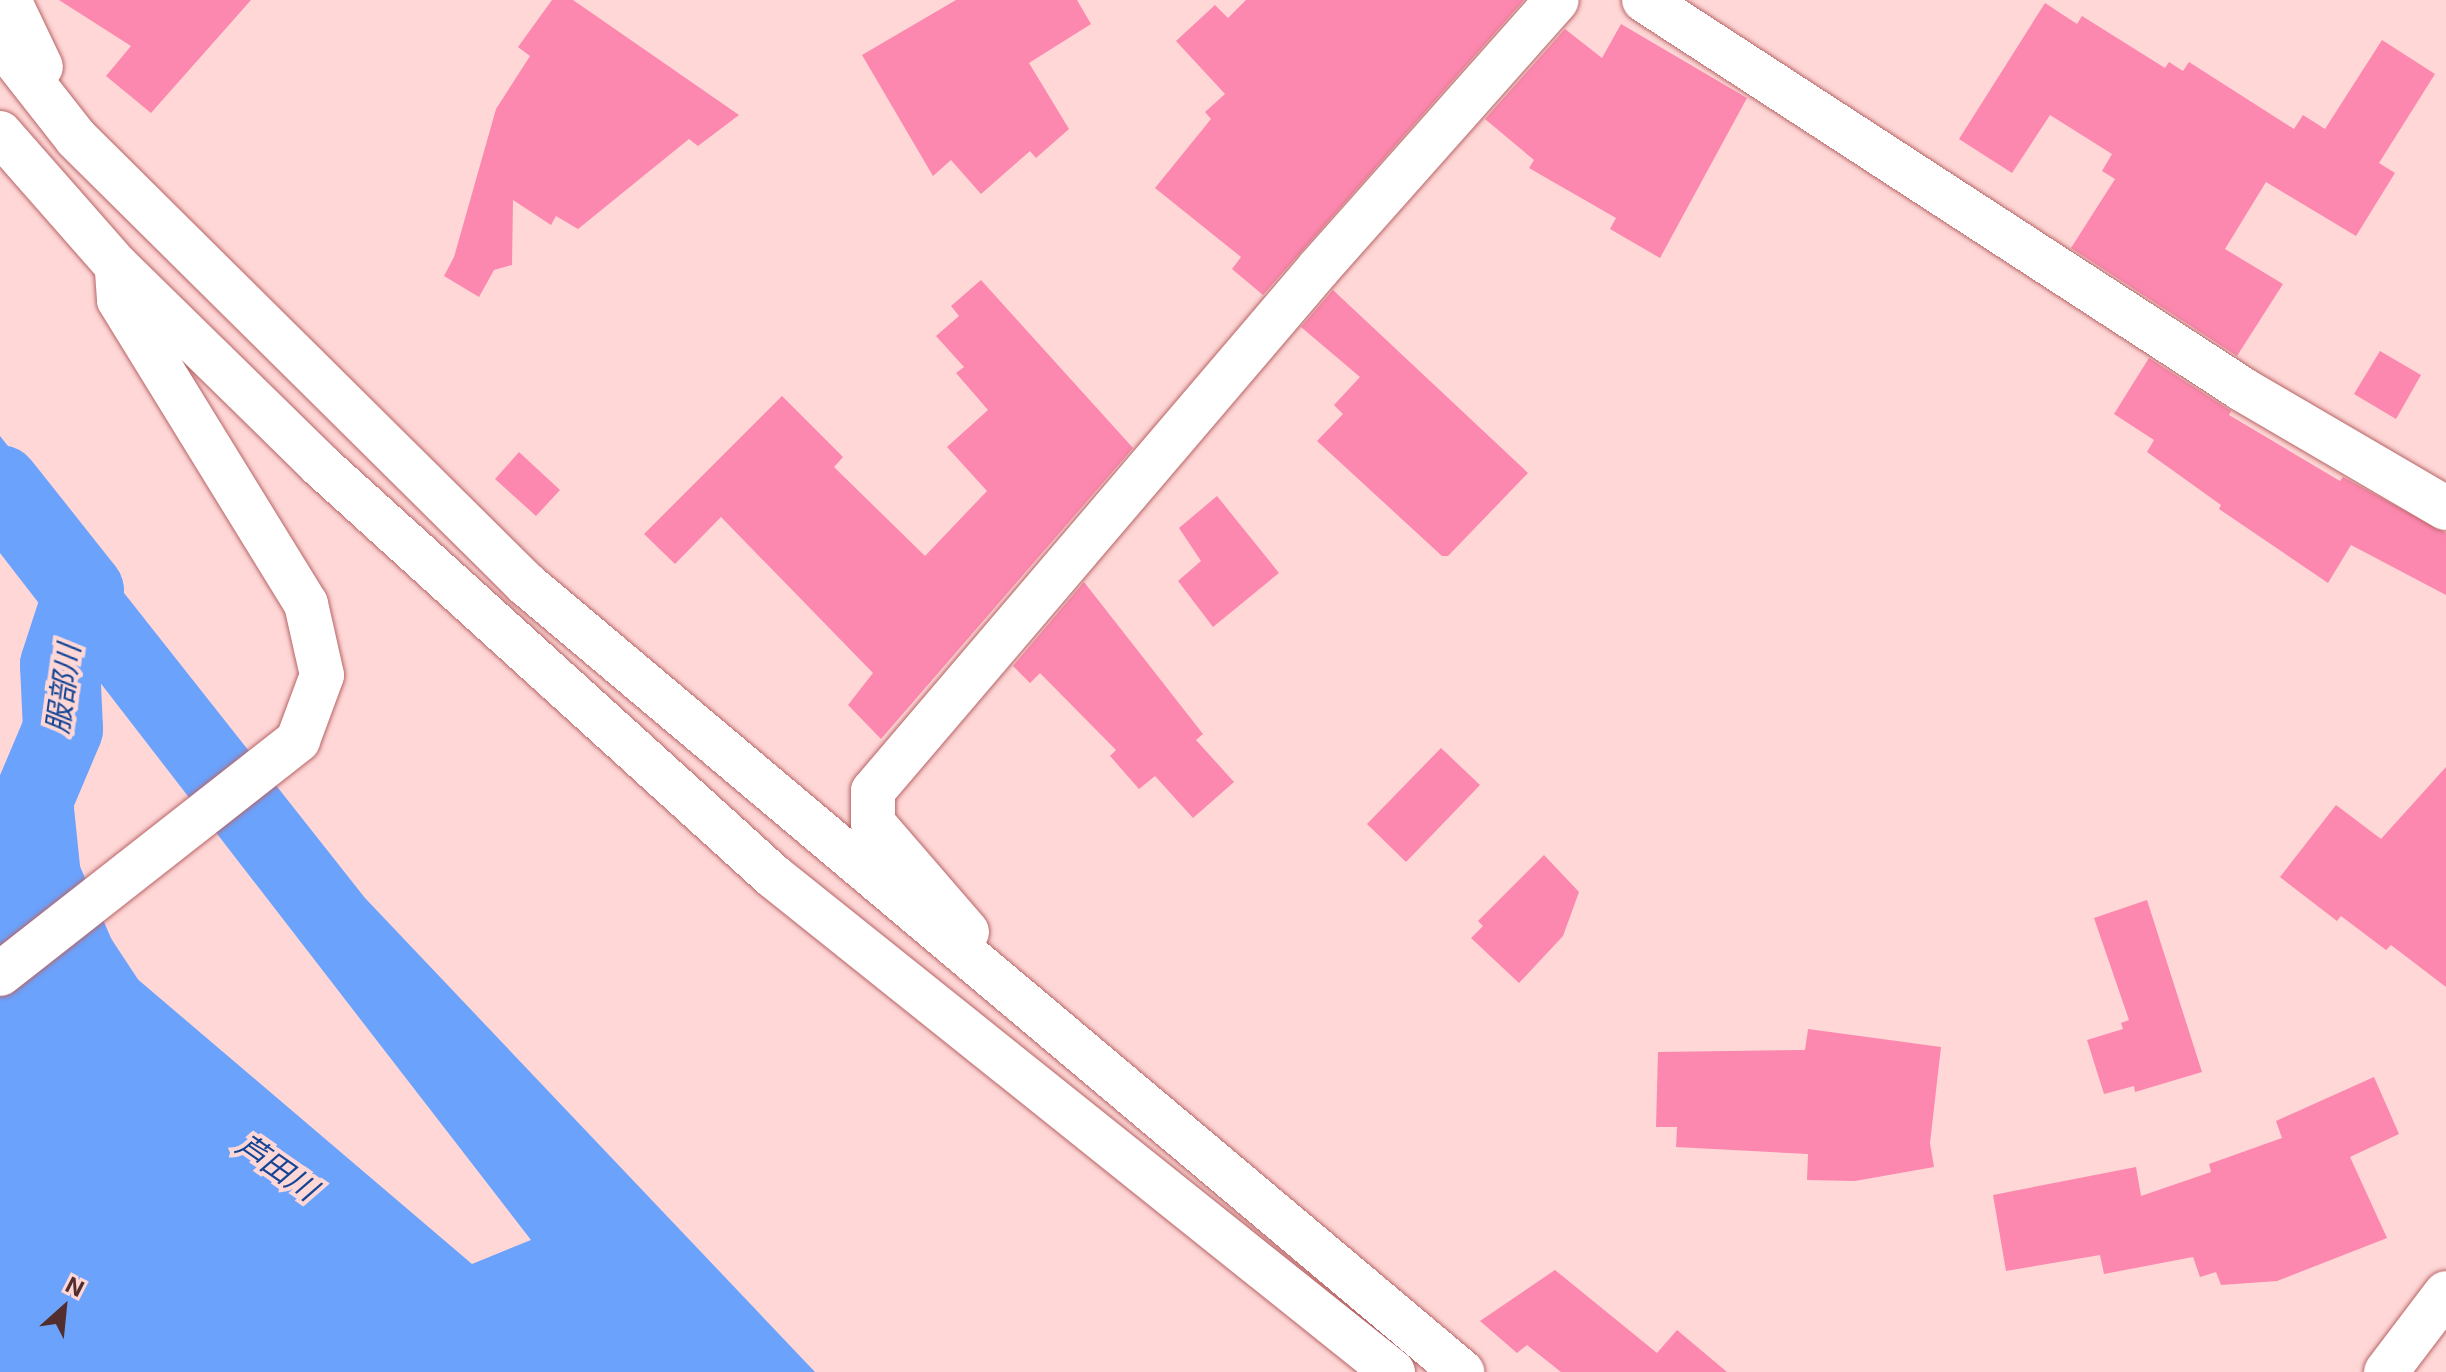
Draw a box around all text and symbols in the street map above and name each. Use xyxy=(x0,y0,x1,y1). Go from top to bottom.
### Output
water label: 服部川 xyxy=(39,642,87,736)
water label: 芦田川 xyxy=(230,1126,324,1208)
north arrow xyxy=(24,1268,104,1348)
text: N xyxy=(62,1271,88,1302)

